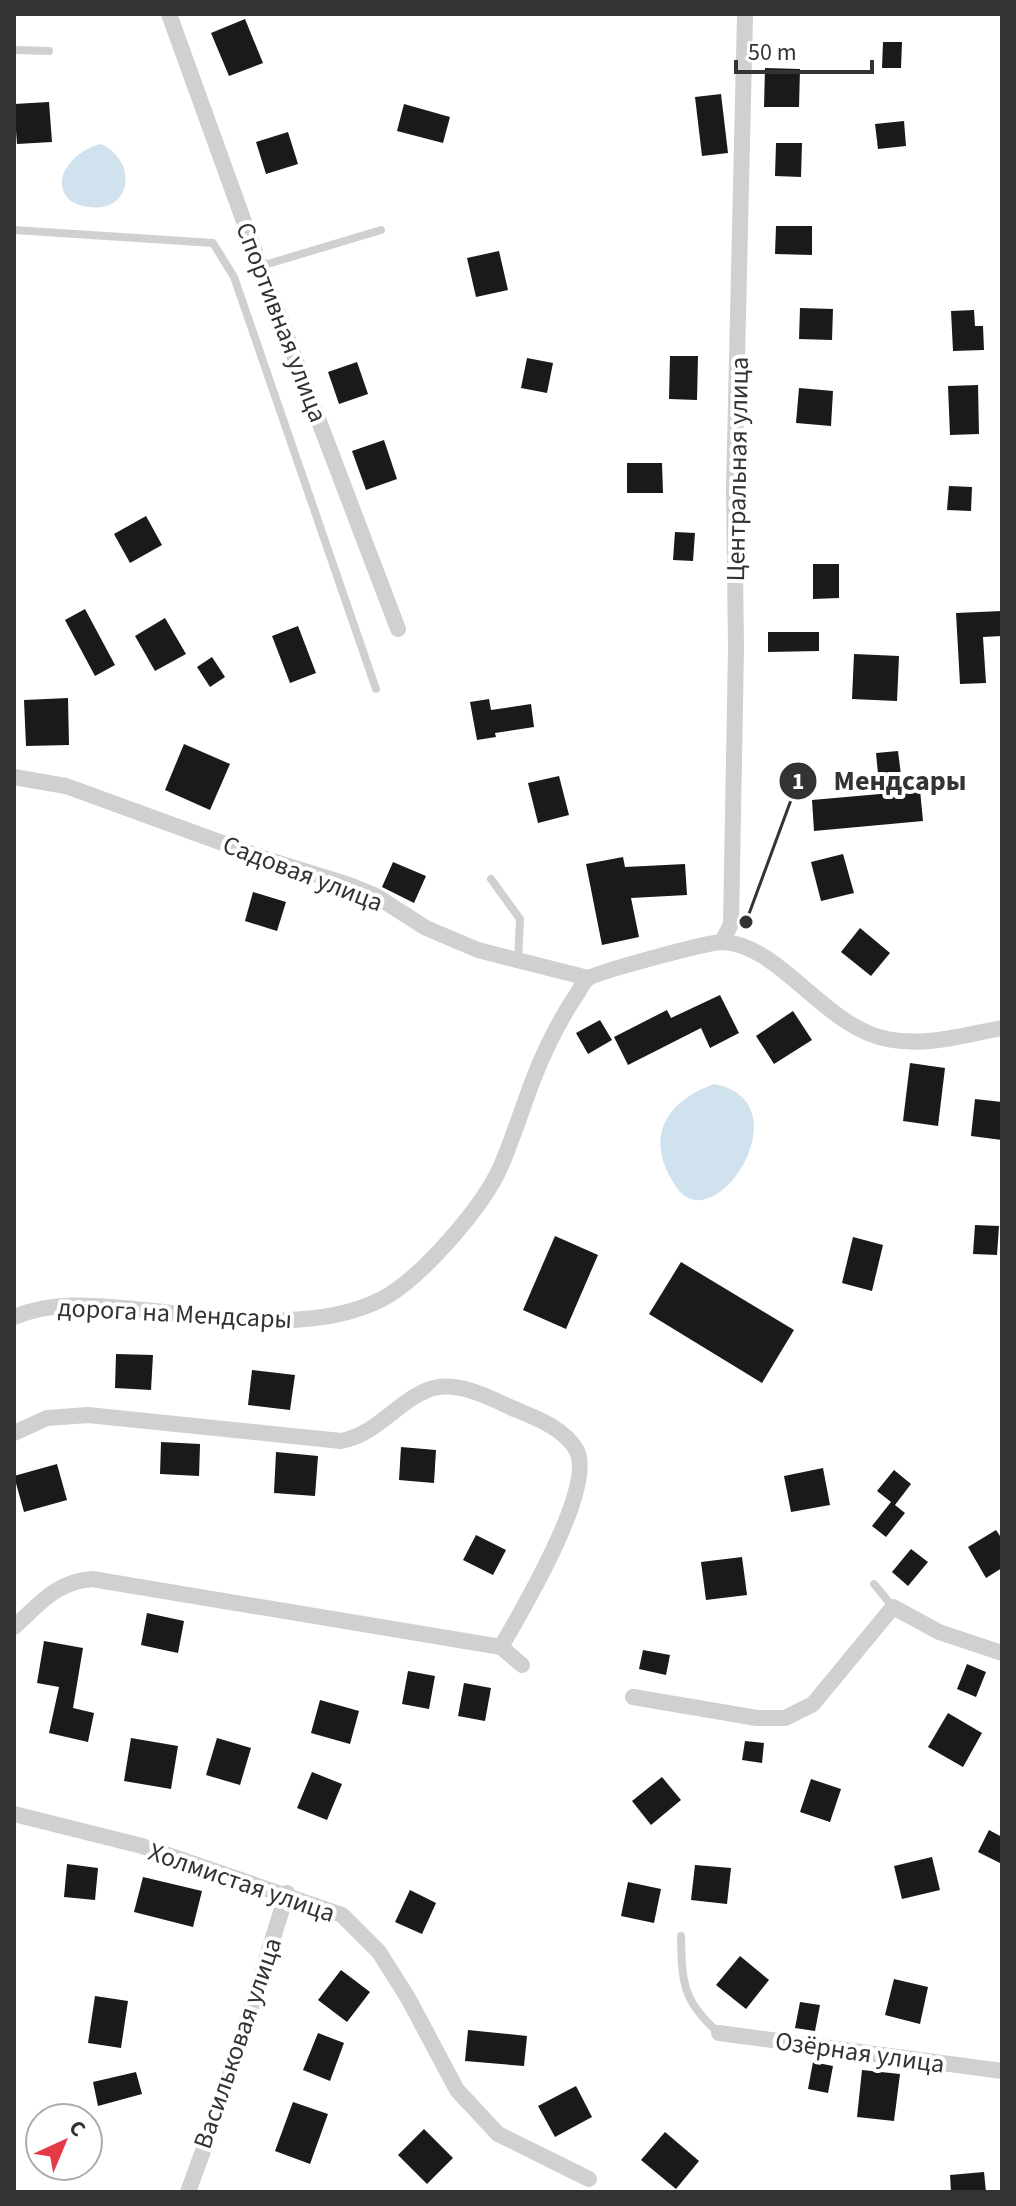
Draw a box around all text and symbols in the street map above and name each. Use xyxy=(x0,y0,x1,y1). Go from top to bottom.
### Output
scale bar xyxy=(736,24,872,74)
text: 50 m xyxy=(748,35,797,70)
street label: Спортивная улица xyxy=(226,217,337,428)
street label: Центральная улица xyxy=(717,356,758,582)
callout: Мендсары xyxy=(778,755,983,807)
text: Мендсары xyxy=(834,761,966,801)
text: 1 xyxy=(792,764,804,799)
street label: Садовая улица xyxy=(217,826,388,921)
street label: дорога на Мендсары xyxy=(57,1289,293,1338)
street label: Холмистая улица xyxy=(144,1833,340,1932)
street label: Васильковая улица xyxy=(184,1933,291,2154)
street label: Озёрная улица xyxy=(773,2022,947,2083)
north arrow xyxy=(24,2102,104,2182)
text: С xyxy=(61,2112,93,2144)

